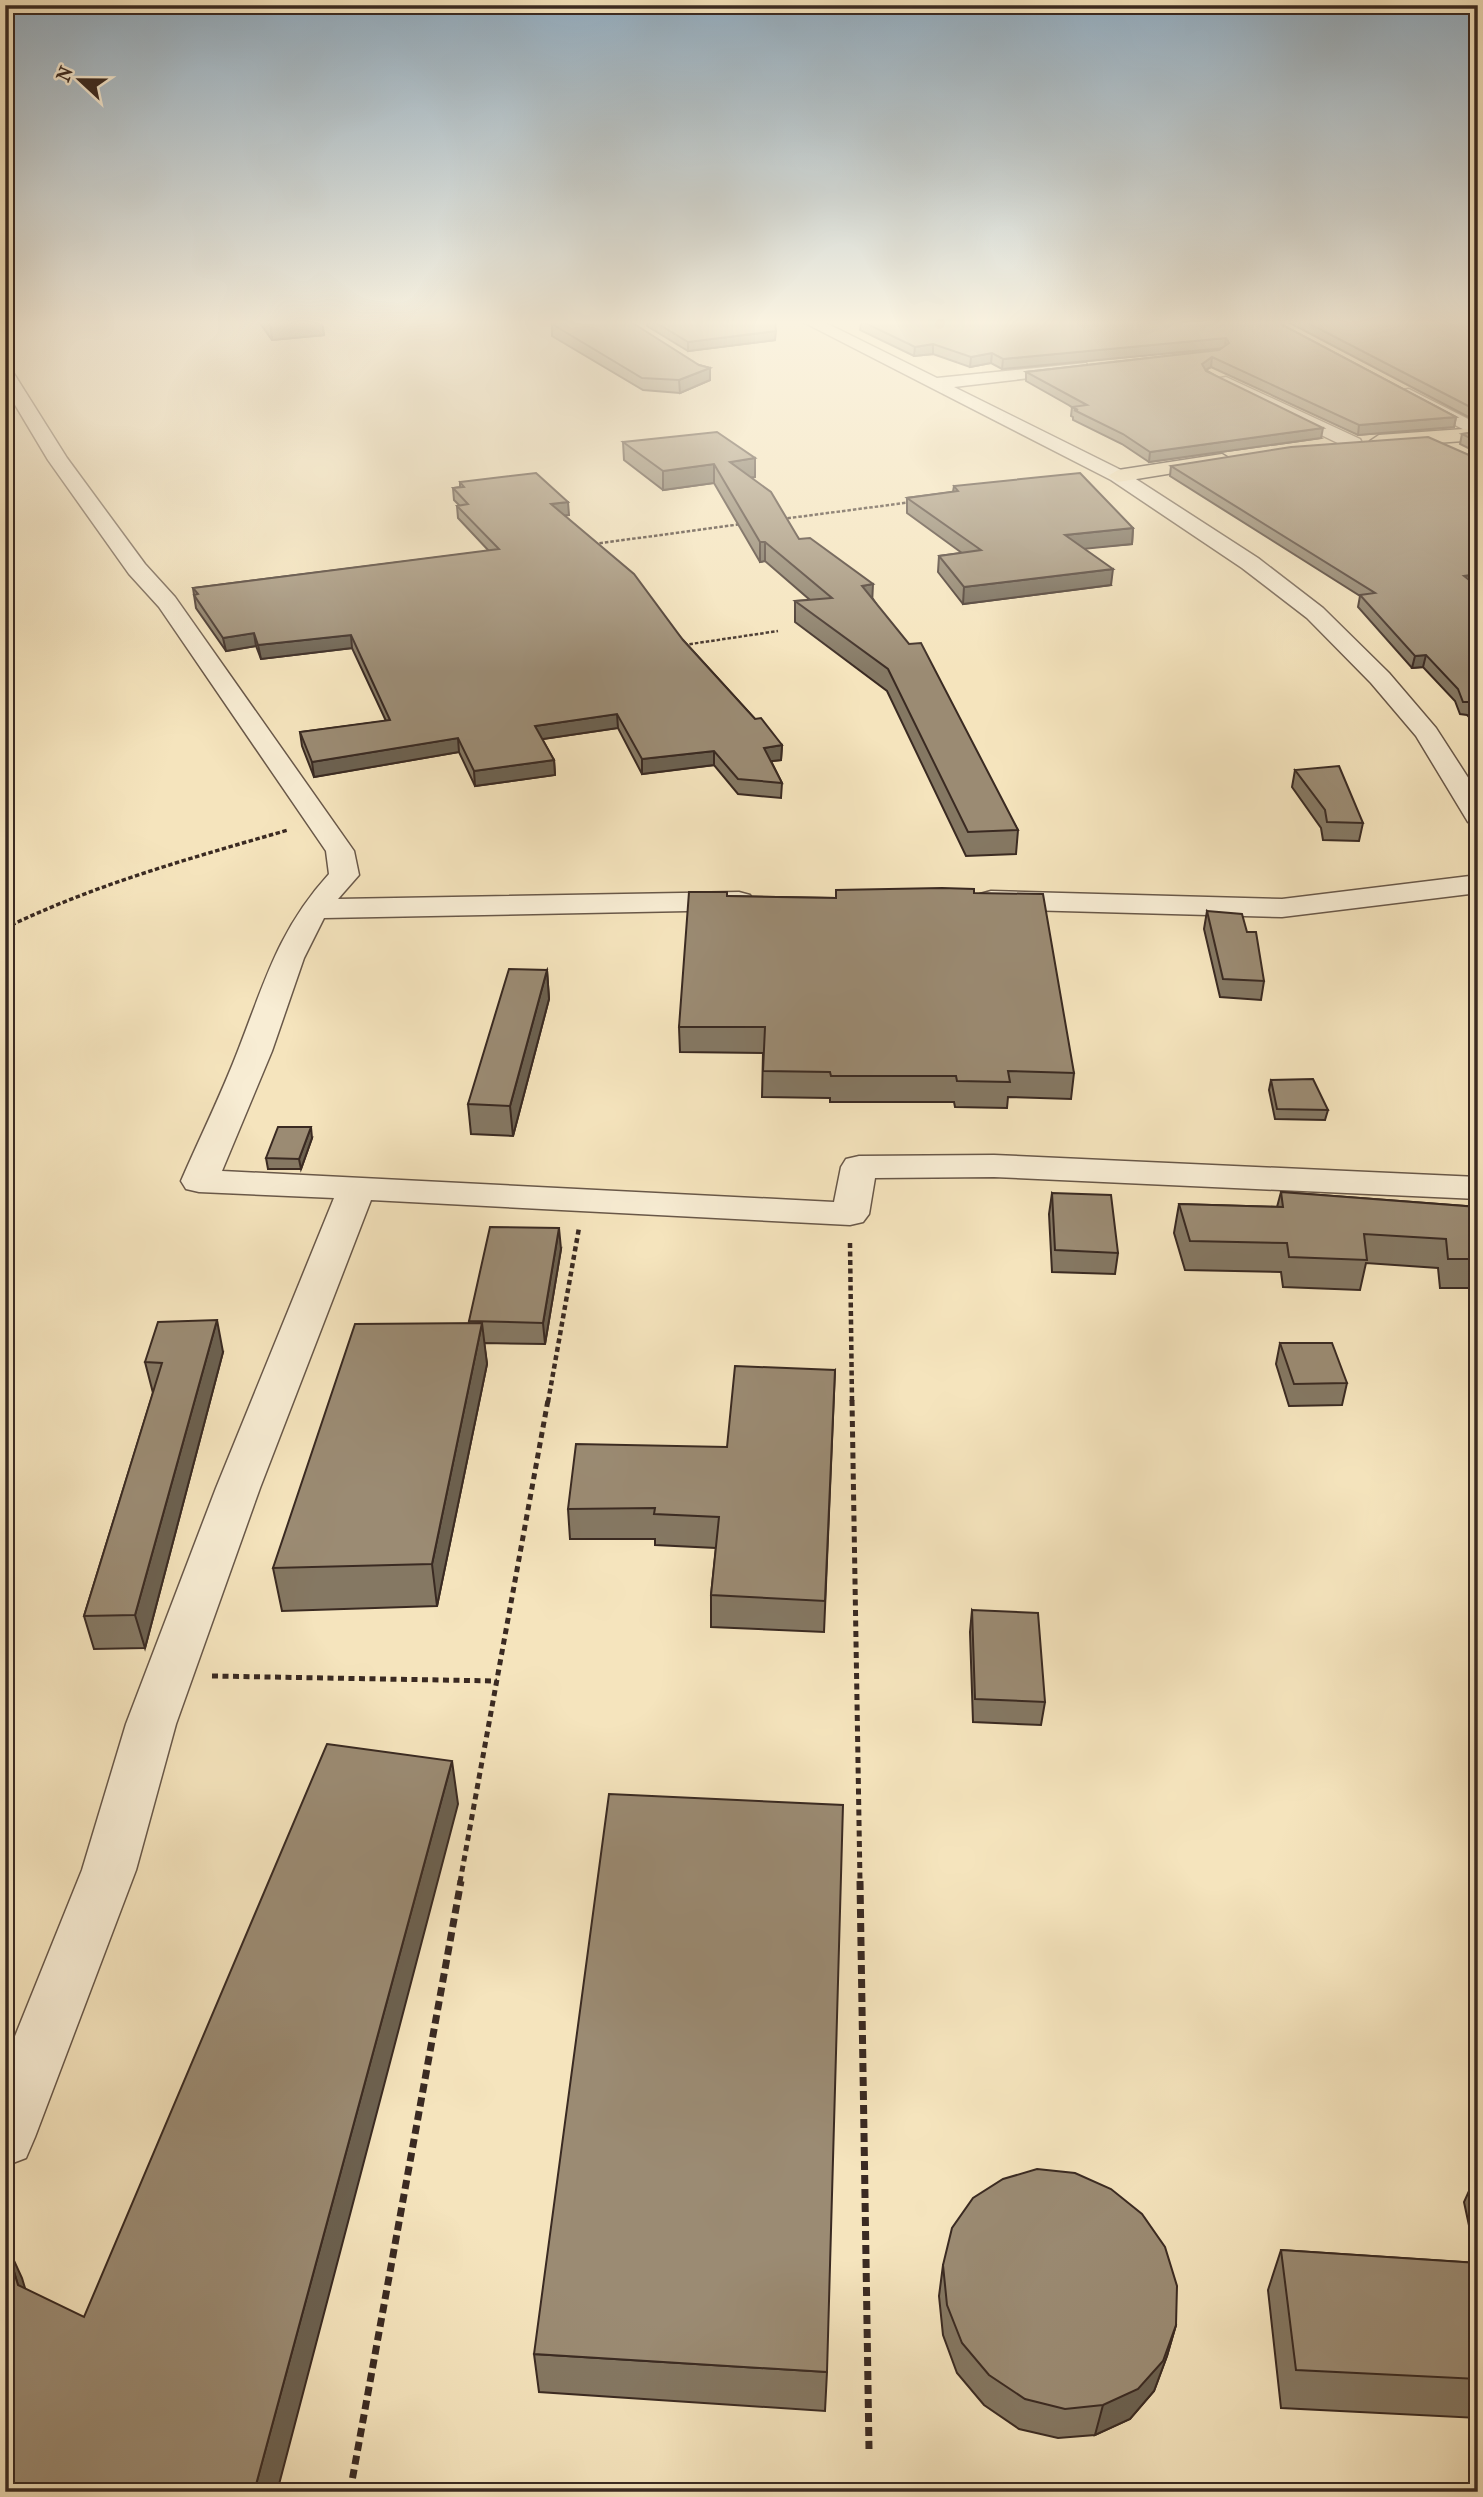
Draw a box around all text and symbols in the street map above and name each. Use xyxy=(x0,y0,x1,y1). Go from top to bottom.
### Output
north arrow xyxy=(46,46,116,116)
text: N xyxy=(52,63,78,85)

